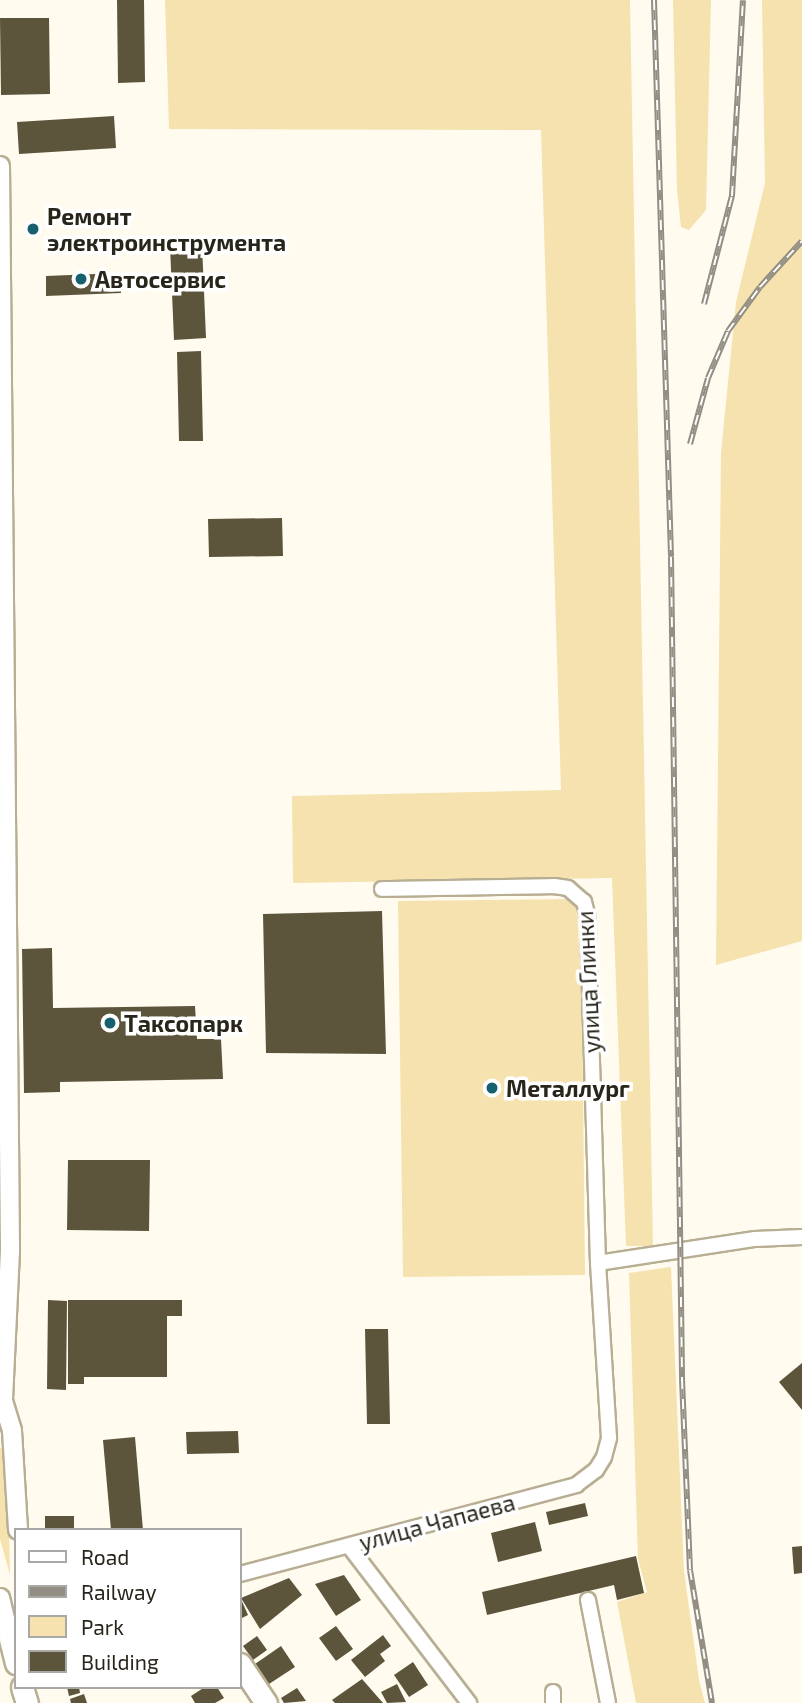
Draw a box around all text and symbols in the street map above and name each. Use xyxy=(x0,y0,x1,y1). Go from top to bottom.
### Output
place label: Ремонт электроинструмента xyxy=(47,202,286,256)
marker: Ремонт электроинструмента xyxy=(25,221,41,237)
place label: Автосервис xyxy=(95,265,226,293)
marker: Автосервис xyxy=(73,271,89,287)
street label: улица Глинки xyxy=(570,910,606,1054)
place label: Таксопарк xyxy=(124,1009,243,1037)
marker: Таксопарк xyxy=(102,1015,118,1031)
place label: Металлург xyxy=(506,1074,630,1102)
marker: Металлург xyxy=(484,1080,500,1096)
street label: улица Чапаева xyxy=(356,1488,518,1556)
legend xyxy=(14,1528,242,1689)
text: Road xyxy=(81,1544,129,1569)
text: Railway xyxy=(81,1579,157,1604)
text: Park xyxy=(81,1614,124,1639)
text: Building xyxy=(81,1649,159,1674)

